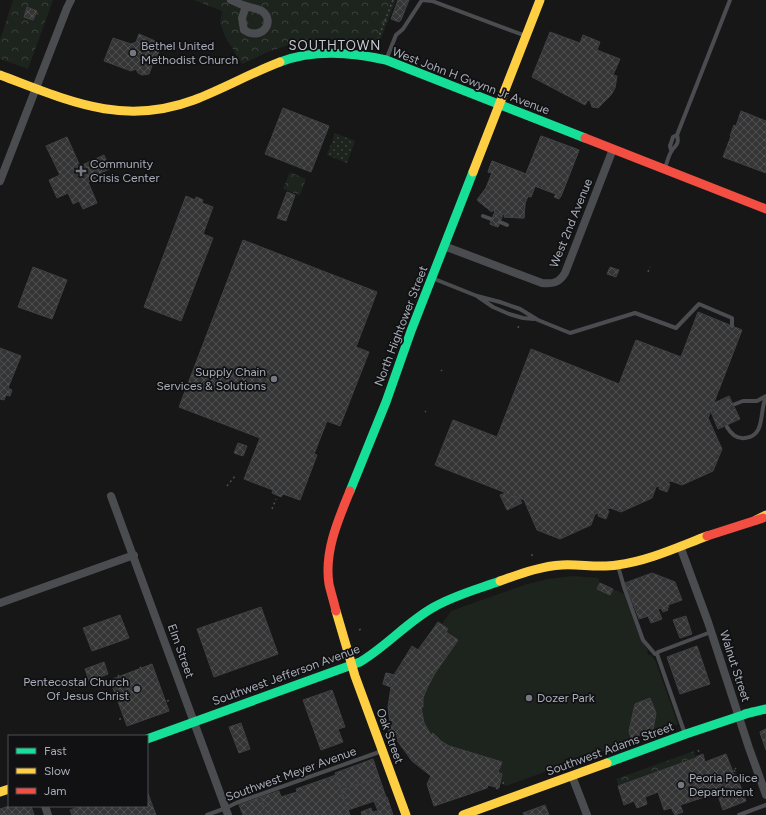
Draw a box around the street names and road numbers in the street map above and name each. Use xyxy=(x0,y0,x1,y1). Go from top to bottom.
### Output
street label: West John H Gwynn Jr Avenue xyxy=(390,45,552,118)
street label: West 2nd Avenue xyxy=(547,176,595,270)
street label: North Hightower Street xyxy=(372,263,431,388)
street label: Elm Street xyxy=(165,622,197,680)
street label: Walnut Street xyxy=(717,629,753,704)
street label: Southwest Jefferson Avenue xyxy=(210,642,362,708)
street label: Oak Street xyxy=(374,706,407,766)
street label: Southwest Adams Street xyxy=(544,719,676,779)
street label: Southwest Meyer Avenue xyxy=(224,744,359,804)

